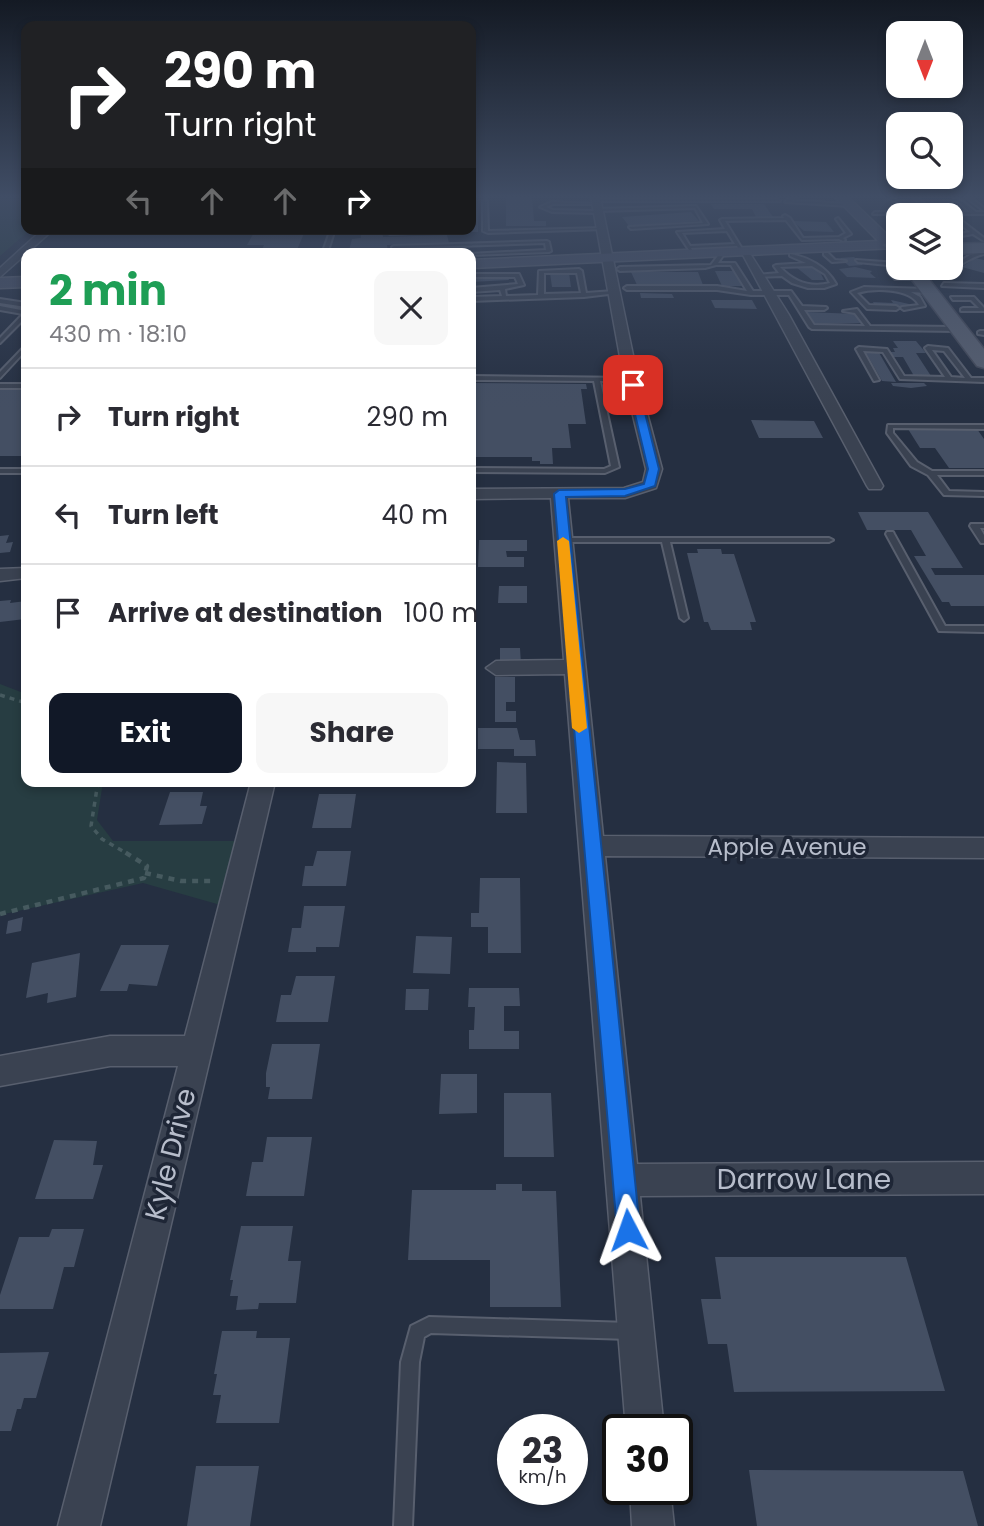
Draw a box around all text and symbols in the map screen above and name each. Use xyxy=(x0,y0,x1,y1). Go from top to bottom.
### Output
north arrow xyxy=(886,21,962,98)
map controls xyxy=(886,21,963,280)
text: 290 m xyxy=(164,37,316,105)
icon: right xyxy=(49,49,140,140)
text: Turn right xyxy=(164,102,316,147)
button: search xyxy=(886,112,963,189)
icon: left xyxy=(120,182,158,220)
icon: ahead xyxy=(193,182,231,220)
icon: ahead xyxy=(266,182,304,220)
icon: right xyxy=(339,182,377,220)
button: layers xyxy=(886,203,963,280)
text: 2 min xyxy=(49,261,167,320)
button: close xyxy=(374,271,448,345)
text: 430 m · 18:10 xyxy=(49,318,187,350)
pin xyxy=(603,355,663,415)
icon: arrive xyxy=(614,366,652,404)
icon: right xyxy=(49,398,87,436)
text: Turn right xyxy=(108,399,240,435)
text: 290 m xyxy=(367,399,448,435)
icon: left xyxy=(49,496,87,534)
text: Turn left xyxy=(108,497,219,533)
text: 40 m xyxy=(382,497,448,533)
icon: arrive xyxy=(49,594,87,632)
text: Arrive at destination xyxy=(108,595,383,631)
text: 100 m xyxy=(404,595,478,631)
button: Exit xyxy=(49,693,242,773)
button: Share xyxy=(256,693,448,773)
street label: Apple Avenue xyxy=(707,831,867,863)
street label: Kyle Drive xyxy=(135,1084,206,1224)
street label: Darrow Lane xyxy=(717,1160,891,1199)
position arrow xyxy=(591,1193,665,1267)
speed limit sign: 30 xyxy=(602,1414,693,1505)
text: 23 xyxy=(522,1426,563,1475)
text: km/h xyxy=(519,1464,566,1489)

